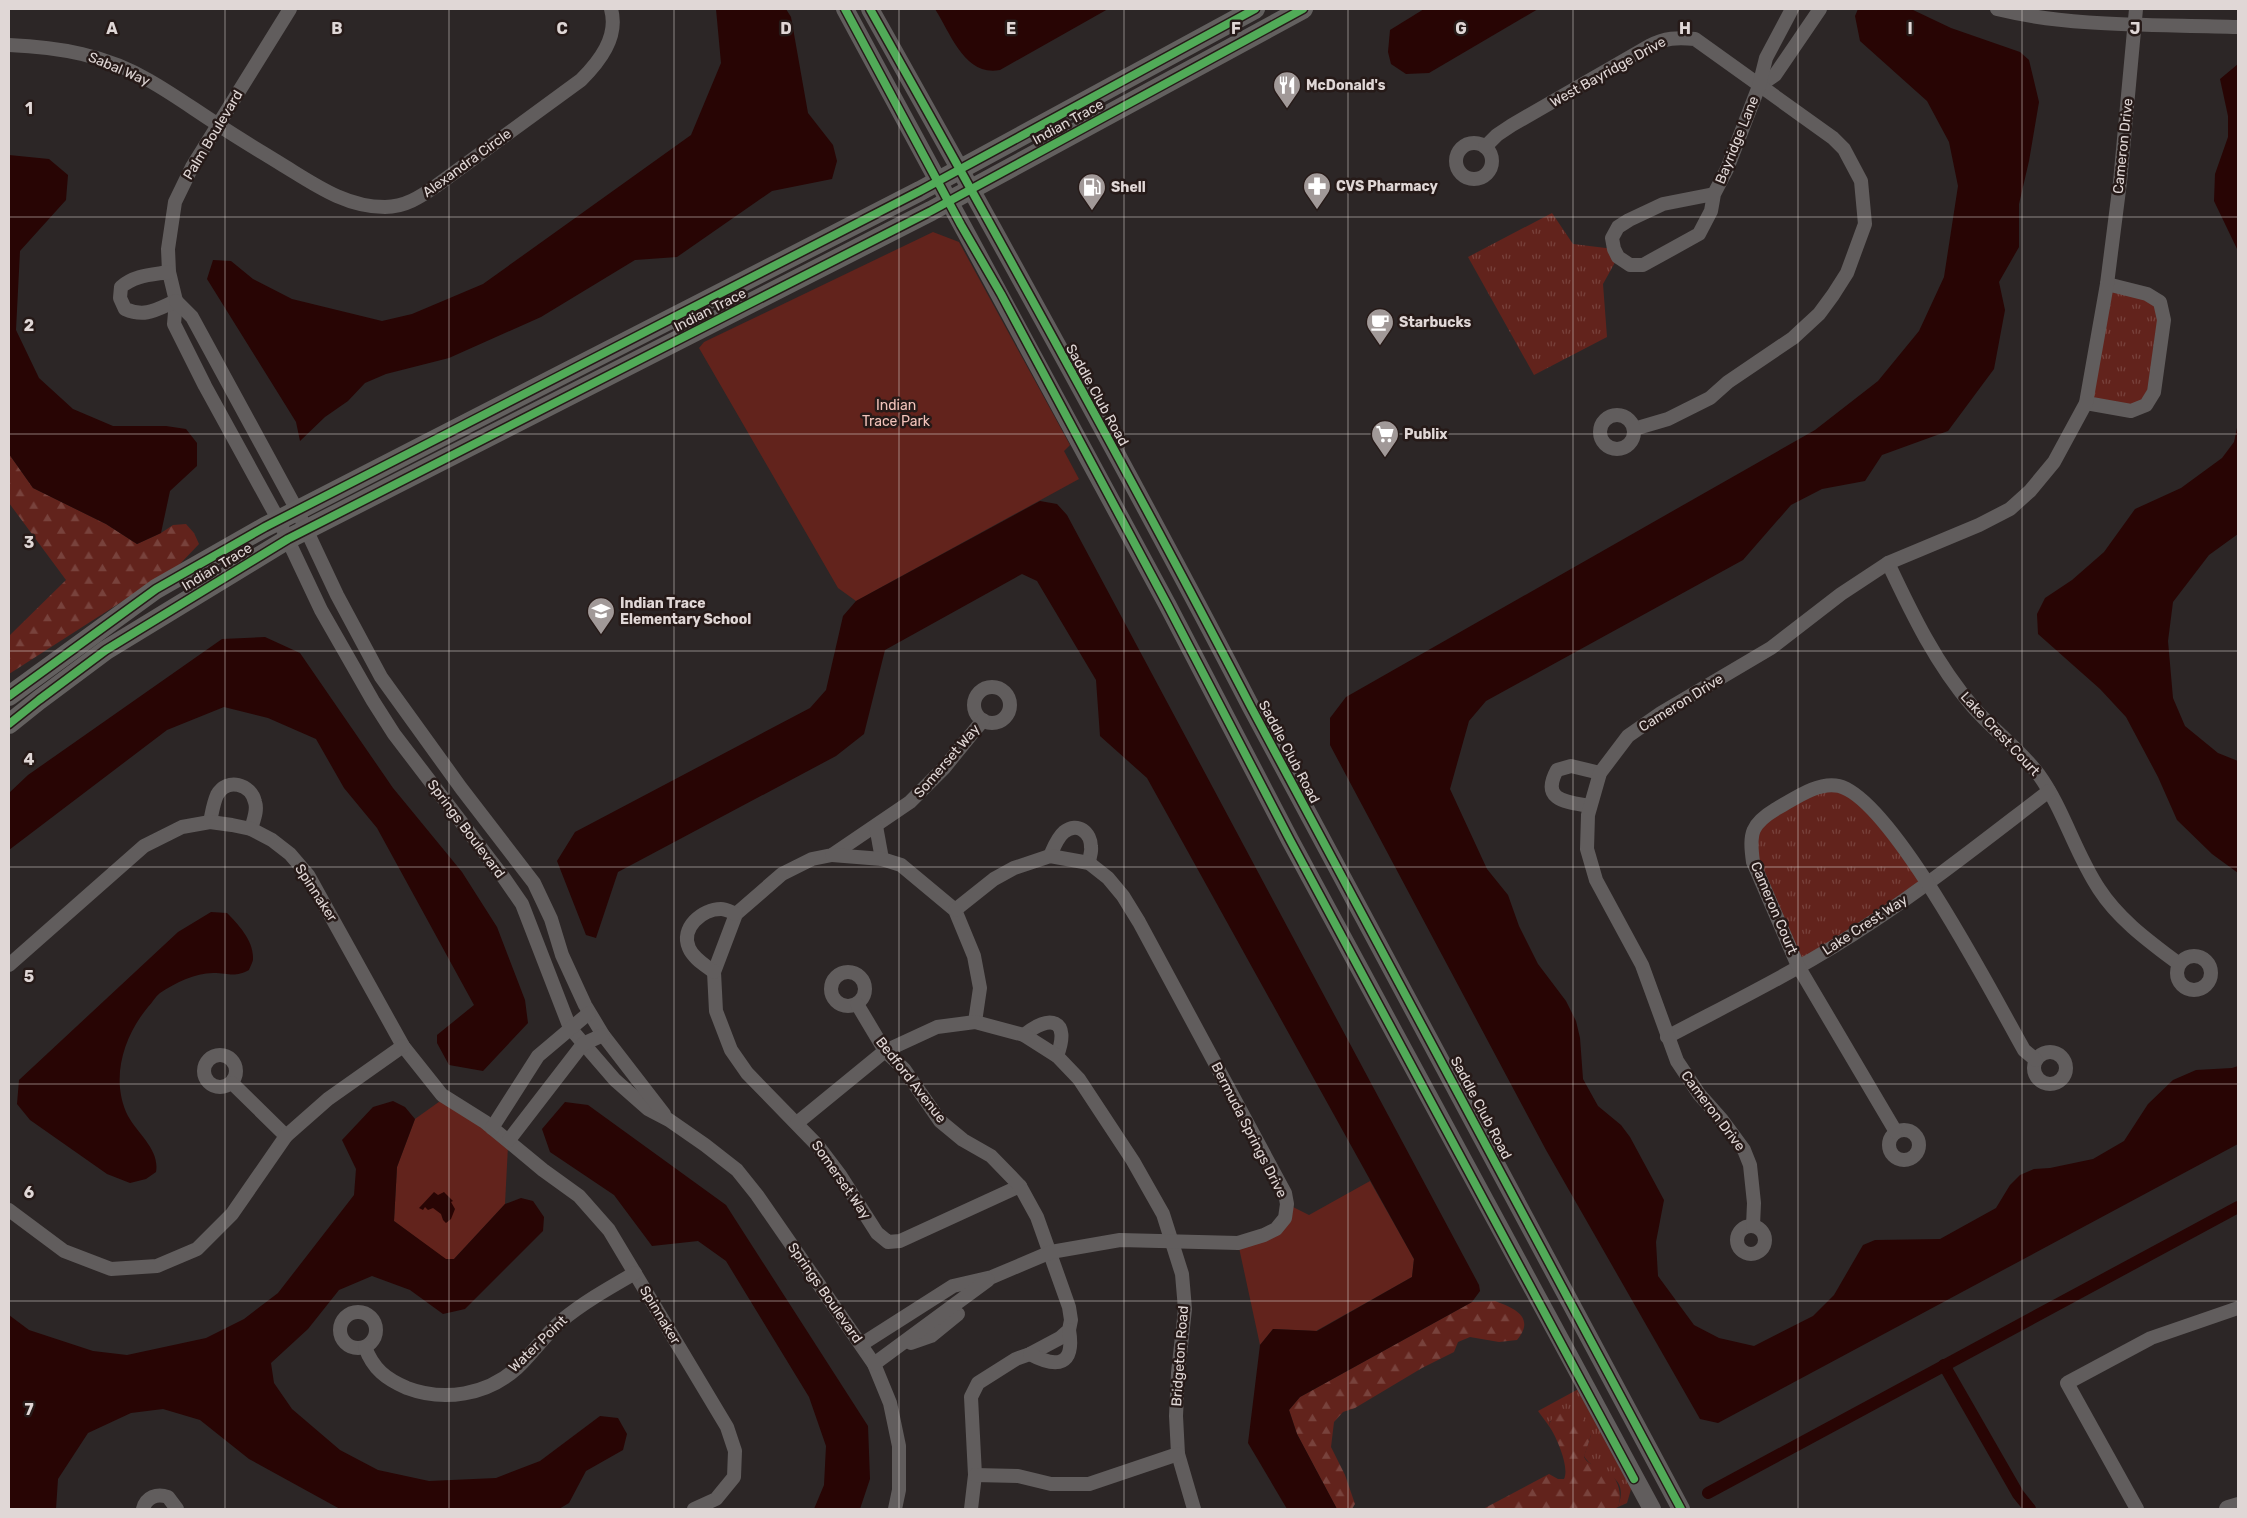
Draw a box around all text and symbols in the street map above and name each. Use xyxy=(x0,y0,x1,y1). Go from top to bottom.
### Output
text: A xyxy=(106,19,118,38)
text: B xyxy=(331,19,343,38)
text: C xyxy=(556,19,568,38)
text: D xyxy=(780,19,792,38)
text: E xyxy=(1006,19,1016,38)
text: F xyxy=(1231,19,1241,38)
text: G xyxy=(1455,19,1467,38)
text: H xyxy=(1679,19,1691,38)
text: I xyxy=(1907,19,1913,38)
text: J xyxy=(2130,19,2140,38)
street label: West Bayridge Drive xyxy=(1547,33,1669,111)
street label: Sabal Way xyxy=(86,48,153,90)
restaurant icon: McDonald's xyxy=(1272,70,1302,109)
place label: McDonald's xyxy=(1306,77,1386,94)
street label: Palm Boulevard xyxy=(180,87,246,183)
street label: Bayridge Lane xyxy=(1712,93,1762,186)
street label: Indian Trace xyxy=(1029,95,1107,149)
street label: Cameron Drive xyxy=(2110,97,2136,195)
text: 1 xyxy=(25,99,33,118)
street label: Alexandra Circle xyxy=(419,125,515,201)
pharmacy icon: CVS Pharmacy xyxy=(1302,171,1332,210)
fuel station icon: Shell xyxy=(1077,172,1107,211)
place label: CVS Pharmacy xyxy=(1336,178,1438,195)
place label: Shell xyxy=(1111,179,1146,196)
street label: Indian Trace xyxy=(671,284,749,335)
cafe icon: Starbucks xyxy=(1365,307,1395,346)
place label: Starbucks xyxy=(1399,314,1472,331)
text: 2 xyxy=(24,316,34,335)
street label: Saddle Club Road xyxy=(1062,341,1132,449)
park label: Indian Trace Park xyxy=(862,397,931,430)
supermarket icon: Publix xyxy=(1370,419,1400,458)
place label: Publix xyxy=(1404,426,1448,443)
text: 3 xyxy=(24,533,34,552)
street label: Indian Trace xyxy=(179,539,255,595)
place label: Indian Trace Elementary School xyxy=(620,595,751,628)
school or university icon: Indian Trace Elementary School xyxy=(586,596,616,635)
street label: Cameron Drive xyxy=(1636,670,1726,736)
street label: Lake Crest Court xyxy=(1957,688,2044,780)
street label: Saddle Club Road xyxy=(1255,698,1323,806)
street label: Somerset Way xyxy=(910,720,984,801)
text: 4 xyxy=(24,750,35,769)
street label: Springs Boulevard xyxy=(423,776,509,882)
street label: Cameron Court xyxy=(1747,859,1801,957)
street label: Spinnaker xyxy=(291,861,341,926)
street label: Lake Crest Way xyxy=(1819,891,1911,959)
text: 5 xyxy=(24,967,34,986)
street label: Bedford Avenue xyxy=(872,1034,950,1126)
street label: Saddle Club Road xyxy=(1447,1054,1515,1162)
street label: Bermuda Springs Drive xyxy=(1207,1059,1291,1201)
street label: Cameron Drive xyxy=(1677,1067,1749,1155)
street label: Somerset Way xyxy=(808,1137,875,1223)
text: 6 xyxy=(24,1183,34,1202)
street label: Springs Boulevard xyxy=(784,1240,866,1346)
street label: Spinnaker xyxy=(636,1283,684,1348)
street label: Bridgeton Road xyxy=(1168,1305,1192,1407)
street label: Water Point xyxy=(505,1312,571,1376)
text: 7 xyxy=(24,1400,34,1419)

